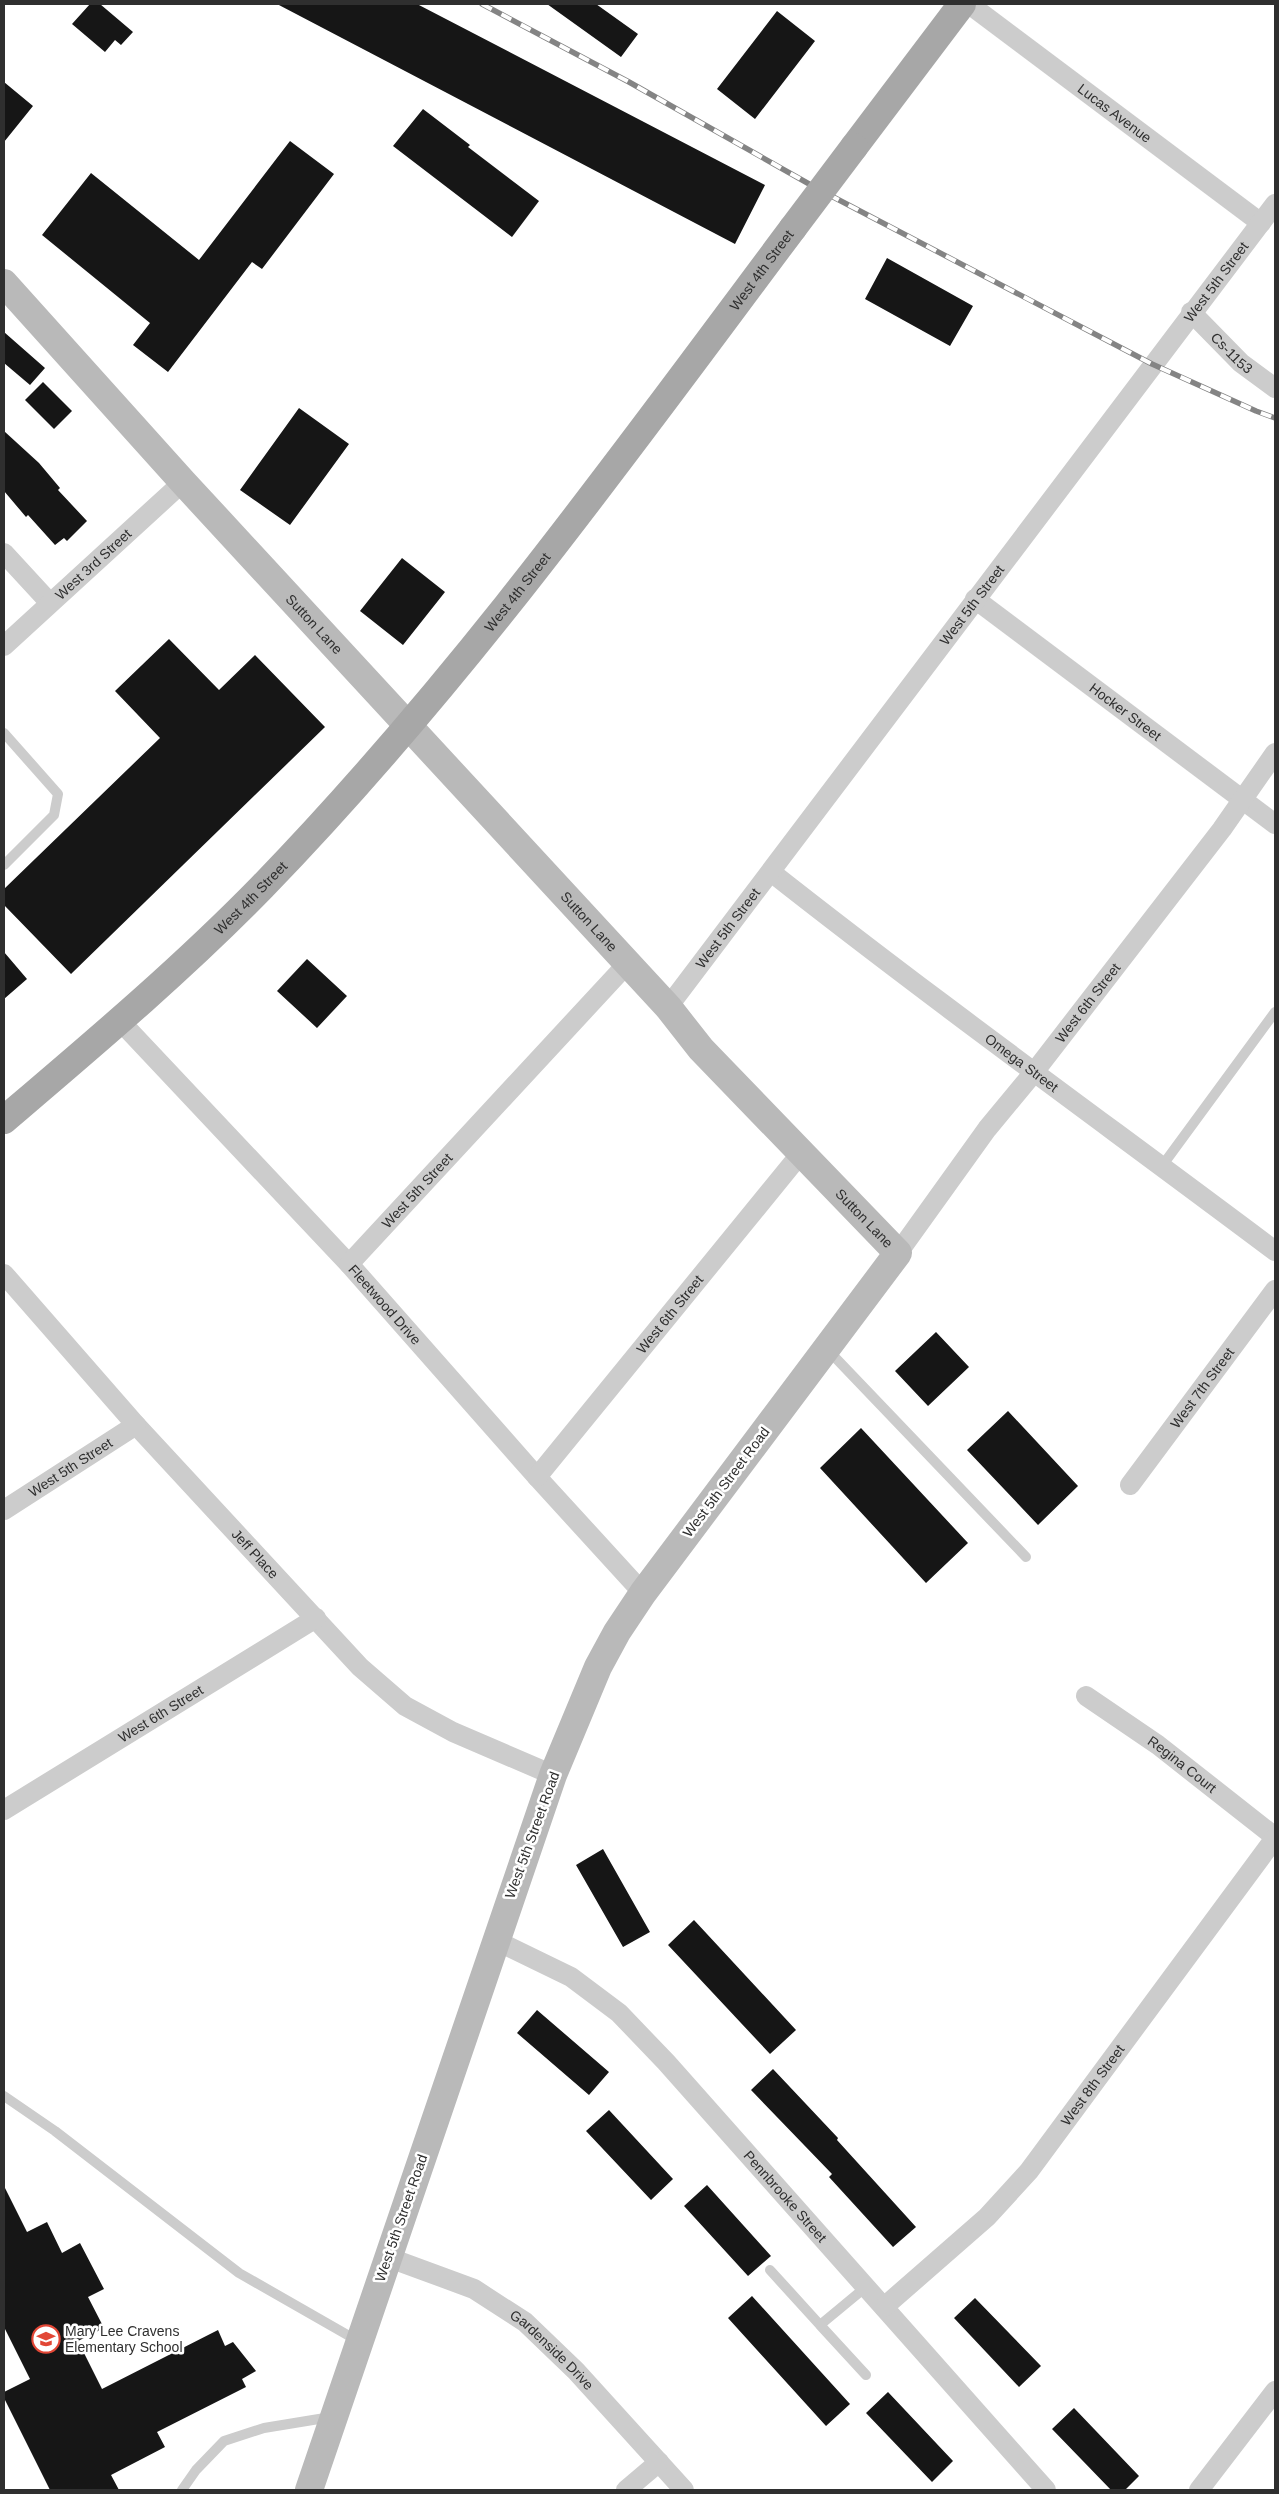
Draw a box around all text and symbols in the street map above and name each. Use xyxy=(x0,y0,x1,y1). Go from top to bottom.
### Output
street label: Lucas Avenue xyxy=(1075,80,1155,146)
street label: West 4th Street xyxy=(726,227,797,314)
street label: West 5th Street xyxy=(1181,239,1252,325)
street label: Cs-1153 xyxy=(1208,329,1256,377)
street label: West 3rd Street xyxy=(52,525,134,603)
street label: West 4th Street xyxy=(481,549,554,635)
street label: West 5th Street xyxy=(936,562,1007,648)
street label: Sutton Lane xyxy=(283,591,346,657)
street label: Hocker Street xyxy=(1086,680,1165,744)
street label: West 4th Street xyxy=(211,858,290,938)
street label: West 5th Street xyxy=(692,885,763,971)
street label: Sutton Lane xyxy=(557,888,621,955)
street label: West 6th Street xyxy=(1052,960,1123,1046)
street label: Omega Street xyxy=(982,1030,1062,1095)
street label: West 5th Street xyxy=(378,1150,456,1231)
street label: Sutton Lane xyxy=(832,1185,897,1251)
street label: Fleetwood Drive xyxy=(345,1261,424,1348)
street label: West 6th Street xyxy=(633,1272,706,1357)
street label: West 7th Street xyxy=(1167,1344,1237,1431)
street label: West 5th Street Road xyxy=(679,1424,773,1540)
street label: West 5th Street xyxy=(26,1434,115,1500)
street label: Jeff Place xyxy=(228,1526,282,1582)
street label: West 6th Street xyxy=(115,1681,206,1746)
street label: Regina Court xyxy=(1145,1733,1220,1796)
street label: West 5th Street Road xyxy=(502,1769,562,1901)
street label: West 8th Street xyxy=(1057,2041,1128,2128)
street label: Pennbrooke Street xyxy=(740,2147,830,2245)
street label: West 5th Street Road xyxy=(372,2152,430,2284)
street label: Gardenside Drive xyxy=(507,2307,597,2393)
place label: Mary Lee Cravens Elementary School xyxy=(65,2323,183,2355)
school or university icon: Mary Lee Cravens Elementary School xyxy=(31,2324,61,2354)

